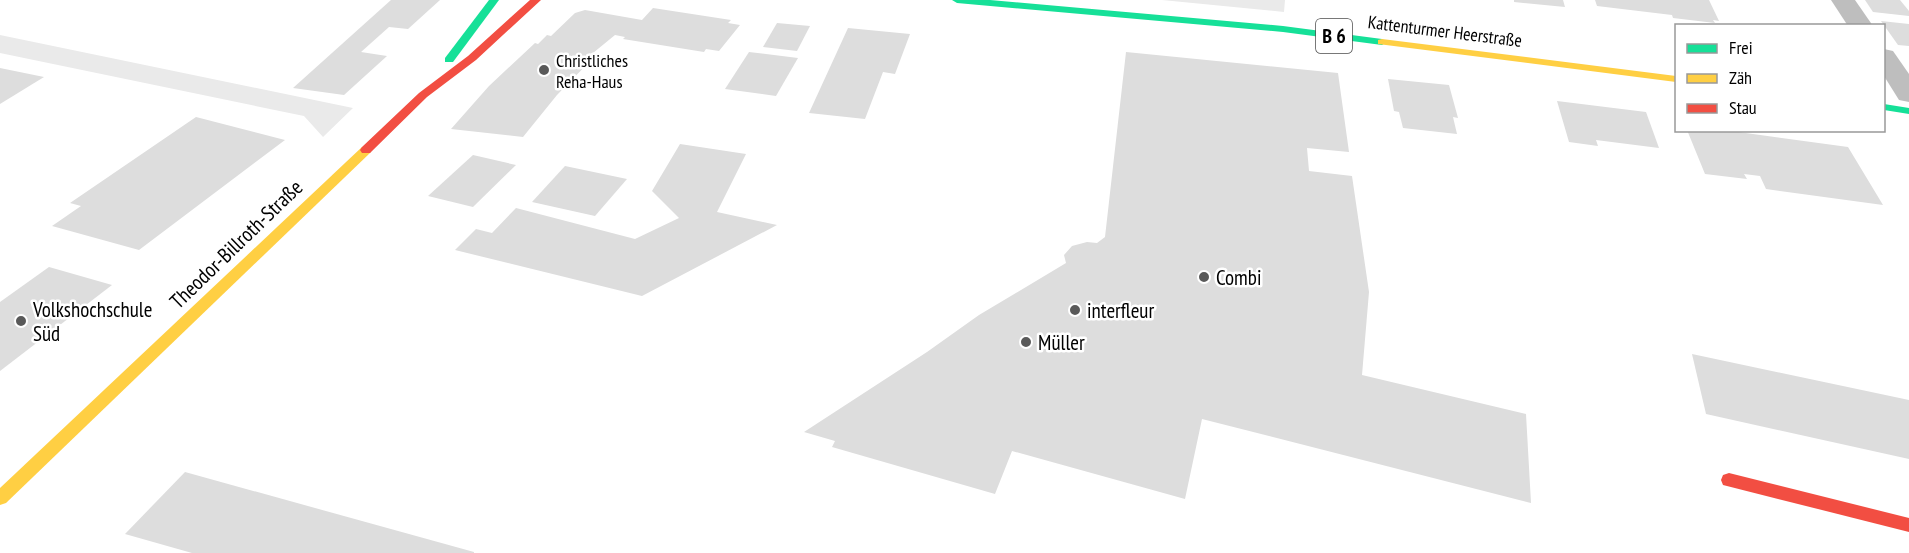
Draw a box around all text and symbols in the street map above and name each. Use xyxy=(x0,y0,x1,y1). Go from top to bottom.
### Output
street label: Kattenturmer Heerstraße xyxy=(1367,10,1523,52)
road number: B 6 xyxy=(1316,19,1352,53)
legend xyxy=(1675,24,1885,132)
text: Frei xyxy=(1729,36,1753,59)
place label: Christliches Reha-Haus xyxy=(556,49,628,93)
marker: Christliches Reha-Haus xyxy=(537,63,551,77)
text: Zäh xyxy=(1729,66,1752,89)
text: Stau xyxy=(1729,96,1757,119)
street label: Theodor-Billroth-Straße xyxy=(164,174,308,314)
place label: Combi xyxy=(1216,264,1261,291)
marker: Combi xyxy=(1197,270,1211,284)
place label: Volkshochschule Süd xyxy=(32,296,152,347)
place label: interfleur xyxy=(1087,297,1154,324)
marker: interfleur xyxy=(1068,303,1082,317)
marker: Volkshochschule Süd xyxy=(14,314,28,328)
place label: Müller xyxy=(1038,329,1085,356)
marker: Müller xyxy=(1019,335,1033,349)

